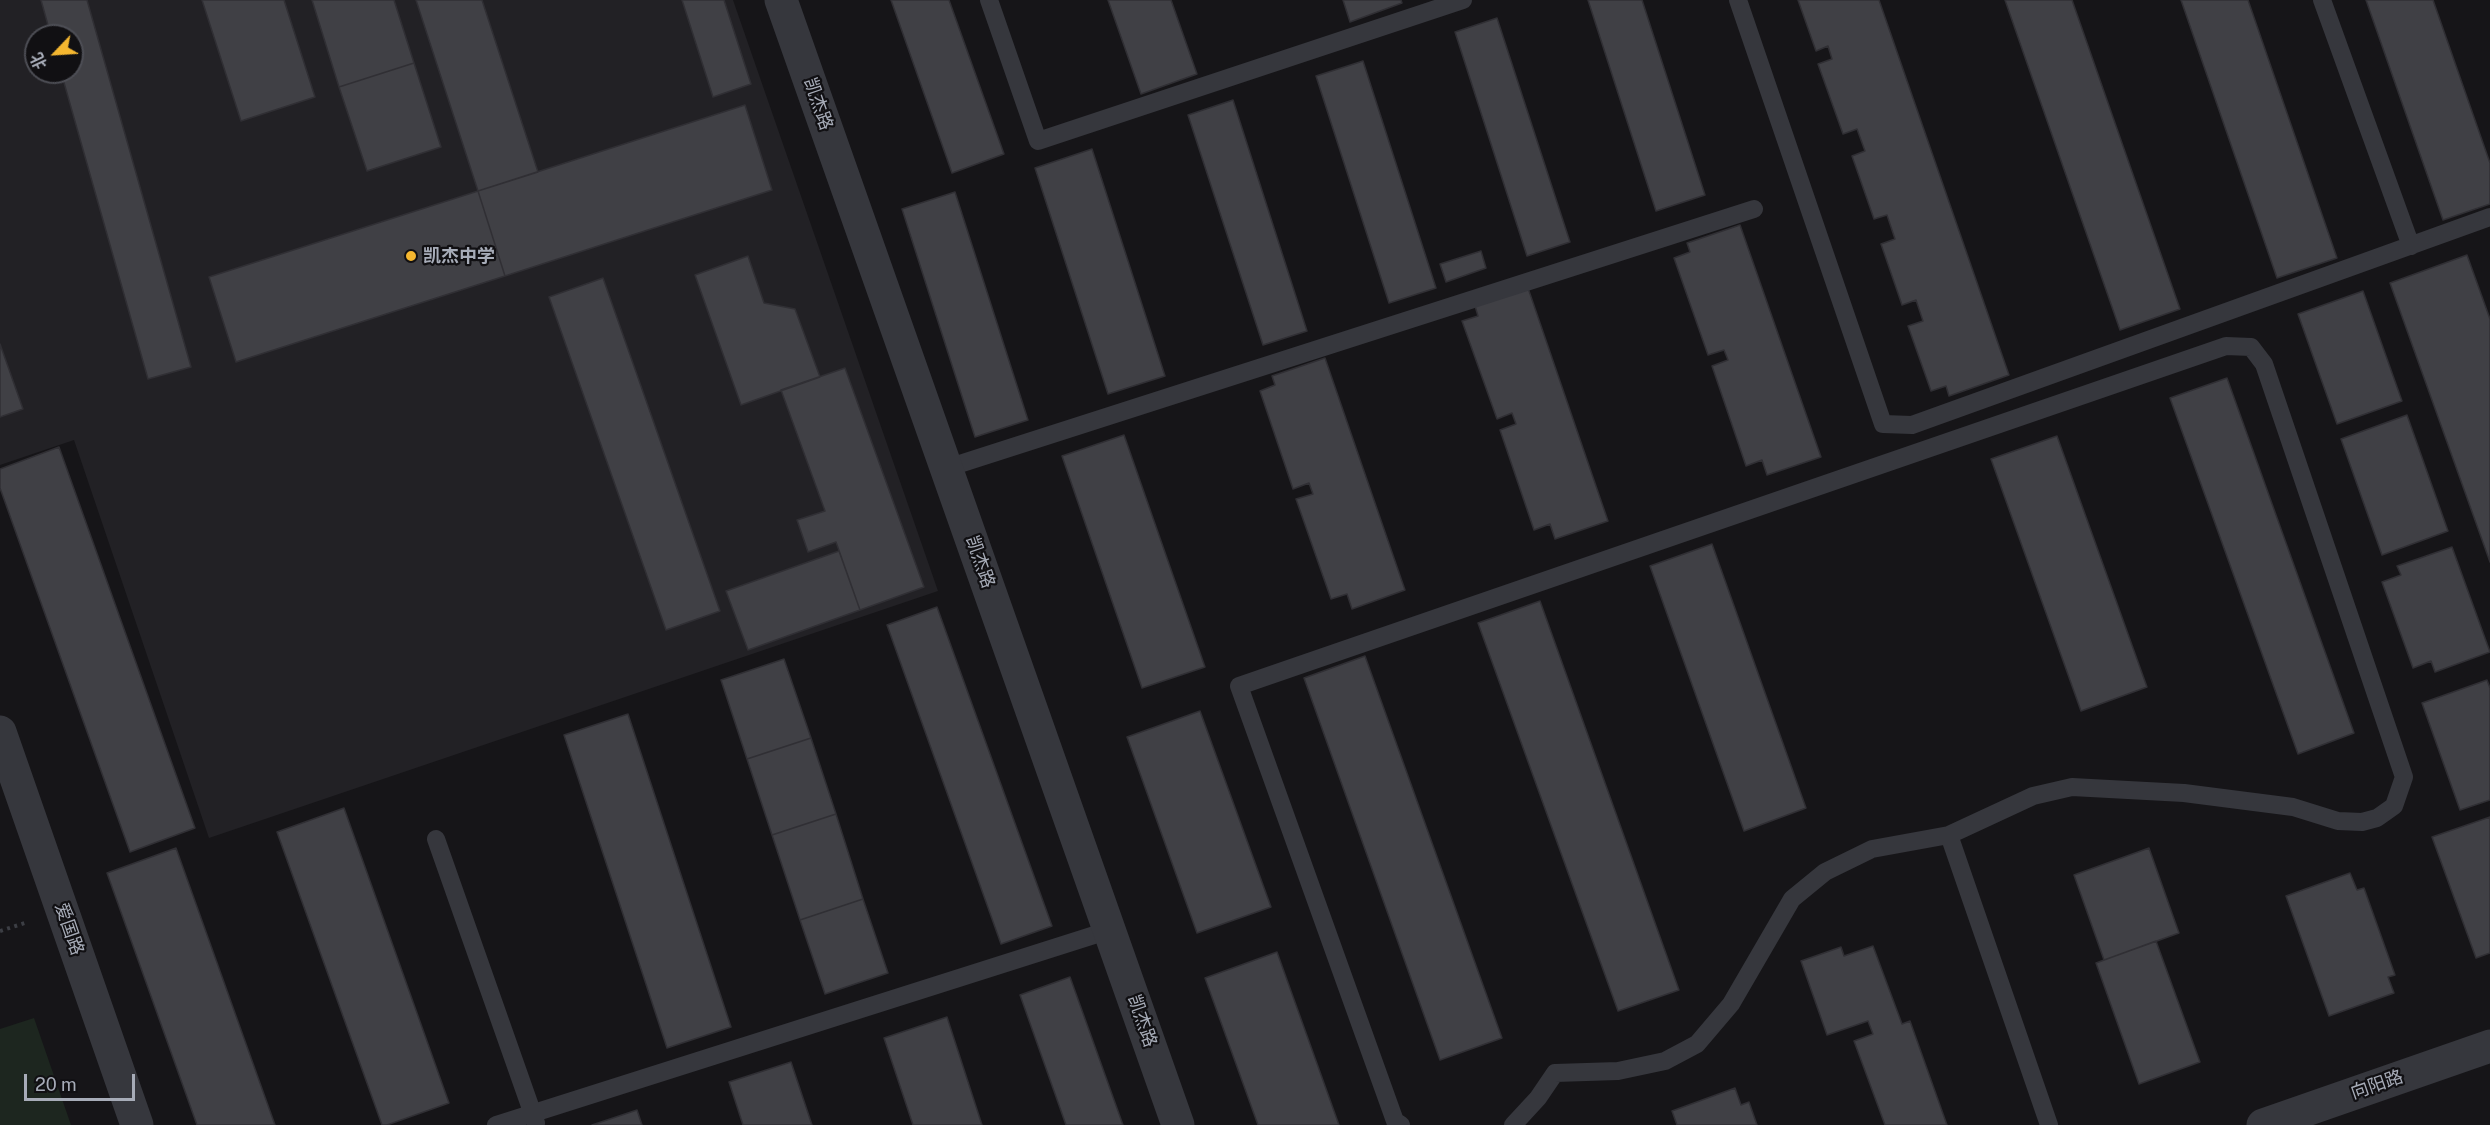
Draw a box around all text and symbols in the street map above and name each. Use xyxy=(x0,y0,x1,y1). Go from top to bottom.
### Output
north arrow xyxy=(24,24,84,84)
text: 北 xyxy=(27,50,51,72)
street label: 凯杰路 xyxy=(799,75,837,133)
place label: 凯杰中学 xyxy=(423,245,495,267)
marker: 凯杰中学 xyxy=(404,249,418,263)
street label: 凯杰路 xyxy=(961,533,999,591)
street label: 爱国路 xyxy=(50,900,88,958)
street label: 凯杰路 xyxy=(1123,992,1161,1050)
scale bar xyxy=(27,1062,138,1100)
street label: 向阳路 xyxy=(2348,1066,2406,1104)
text: 20 m xyxy=(35,1074,77,1095)

